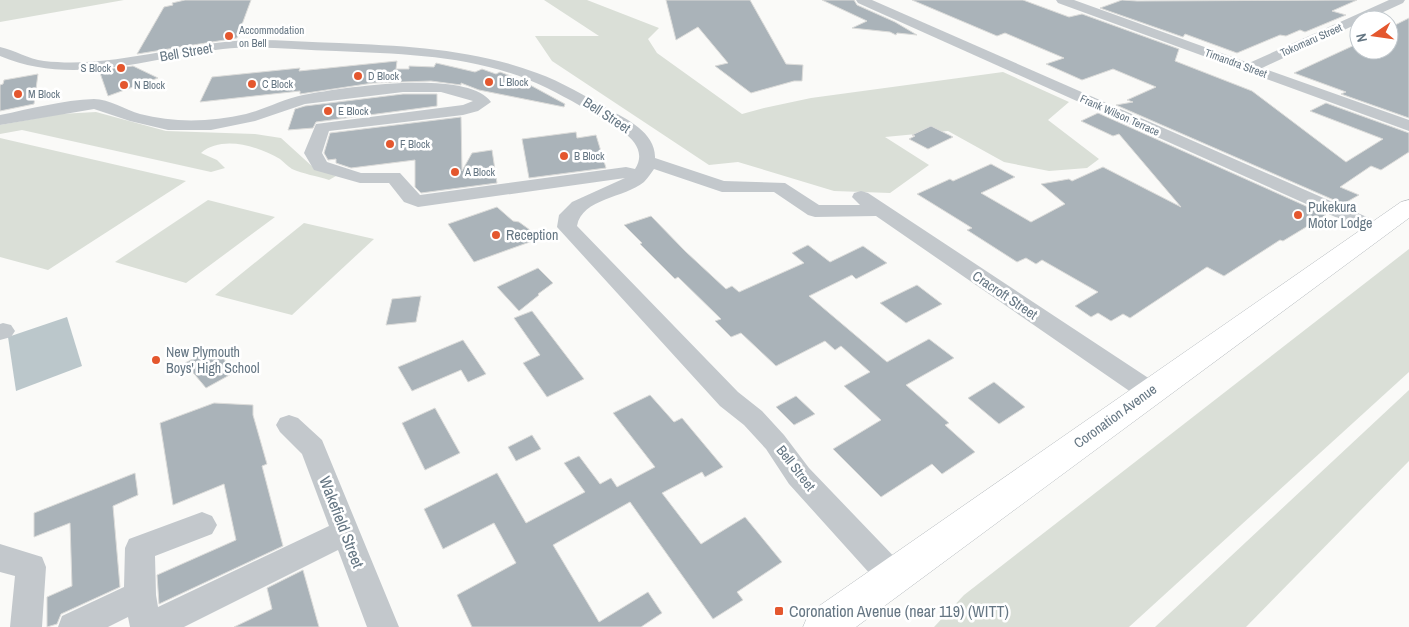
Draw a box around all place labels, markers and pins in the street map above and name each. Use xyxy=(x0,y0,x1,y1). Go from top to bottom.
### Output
place label: Accommodation on Bell xyxy=(238,23,304,50)
marker: Accommodation on Bell xyxy=(223,30,235,42)
place label: S Block xyxy=(80,61,111,75)
marker: S Block xyxy=(115,62,127,74)
place label: D Block xyxy=(368,69,400,83)
marker: D Block xyxy=(352,70,364,82)
place label: L Block xyxy=(499,75,529,89)
marker: L Block xyxy=(483,76,495,88)
place label: C Block xyxy=(262,77,294,91)
place label: N Block xyxy=(134,78,166,92)
marker: C Block xyxy=(246,78,258,90)
marker: N Block xyxy=(118,79,130,91)
place label: M Block xyxy=(28,87,61,101)
marker: M Block xyxy=(12,88,24,100)
place label: E Block xyxy=(338,104,369,118)
marker: E Block xyxy=(322,105,334,117)
place label: F Block xyxy=(400,137,431,151)
marker: F Block xyxy=(384,138,396,150)
place label: B Block xyxy=(574,149,605,163)
marker: B Block xyxy=(558,150,570,162)
place label: A Block xyxy=(464,165,496,179)
marker: A Block xyxy=(449,166,461,178)
place label: Pukekura Motor Lodge xyxy=(1308,198,1372,232)
marker: Pukekura Motor Lodge xyxy=(1292,209,1304,221)
place label: Reception xyxy=(506,226,558,244)
marker: Reception xyxy=(490,229,502,241)
place label: New Plymouth Boys' High School xyxy=(166,343,259,377)
marker: New Plymouth Boys' High School xyxy=(150,354,162,366)
place label: Coronation Avenue (near 119) (WITT) xyxy=(789,600,1009,622)
marker: Coronation Avenue (near 119) (WITT) xyxy=(773,605,785,617)

